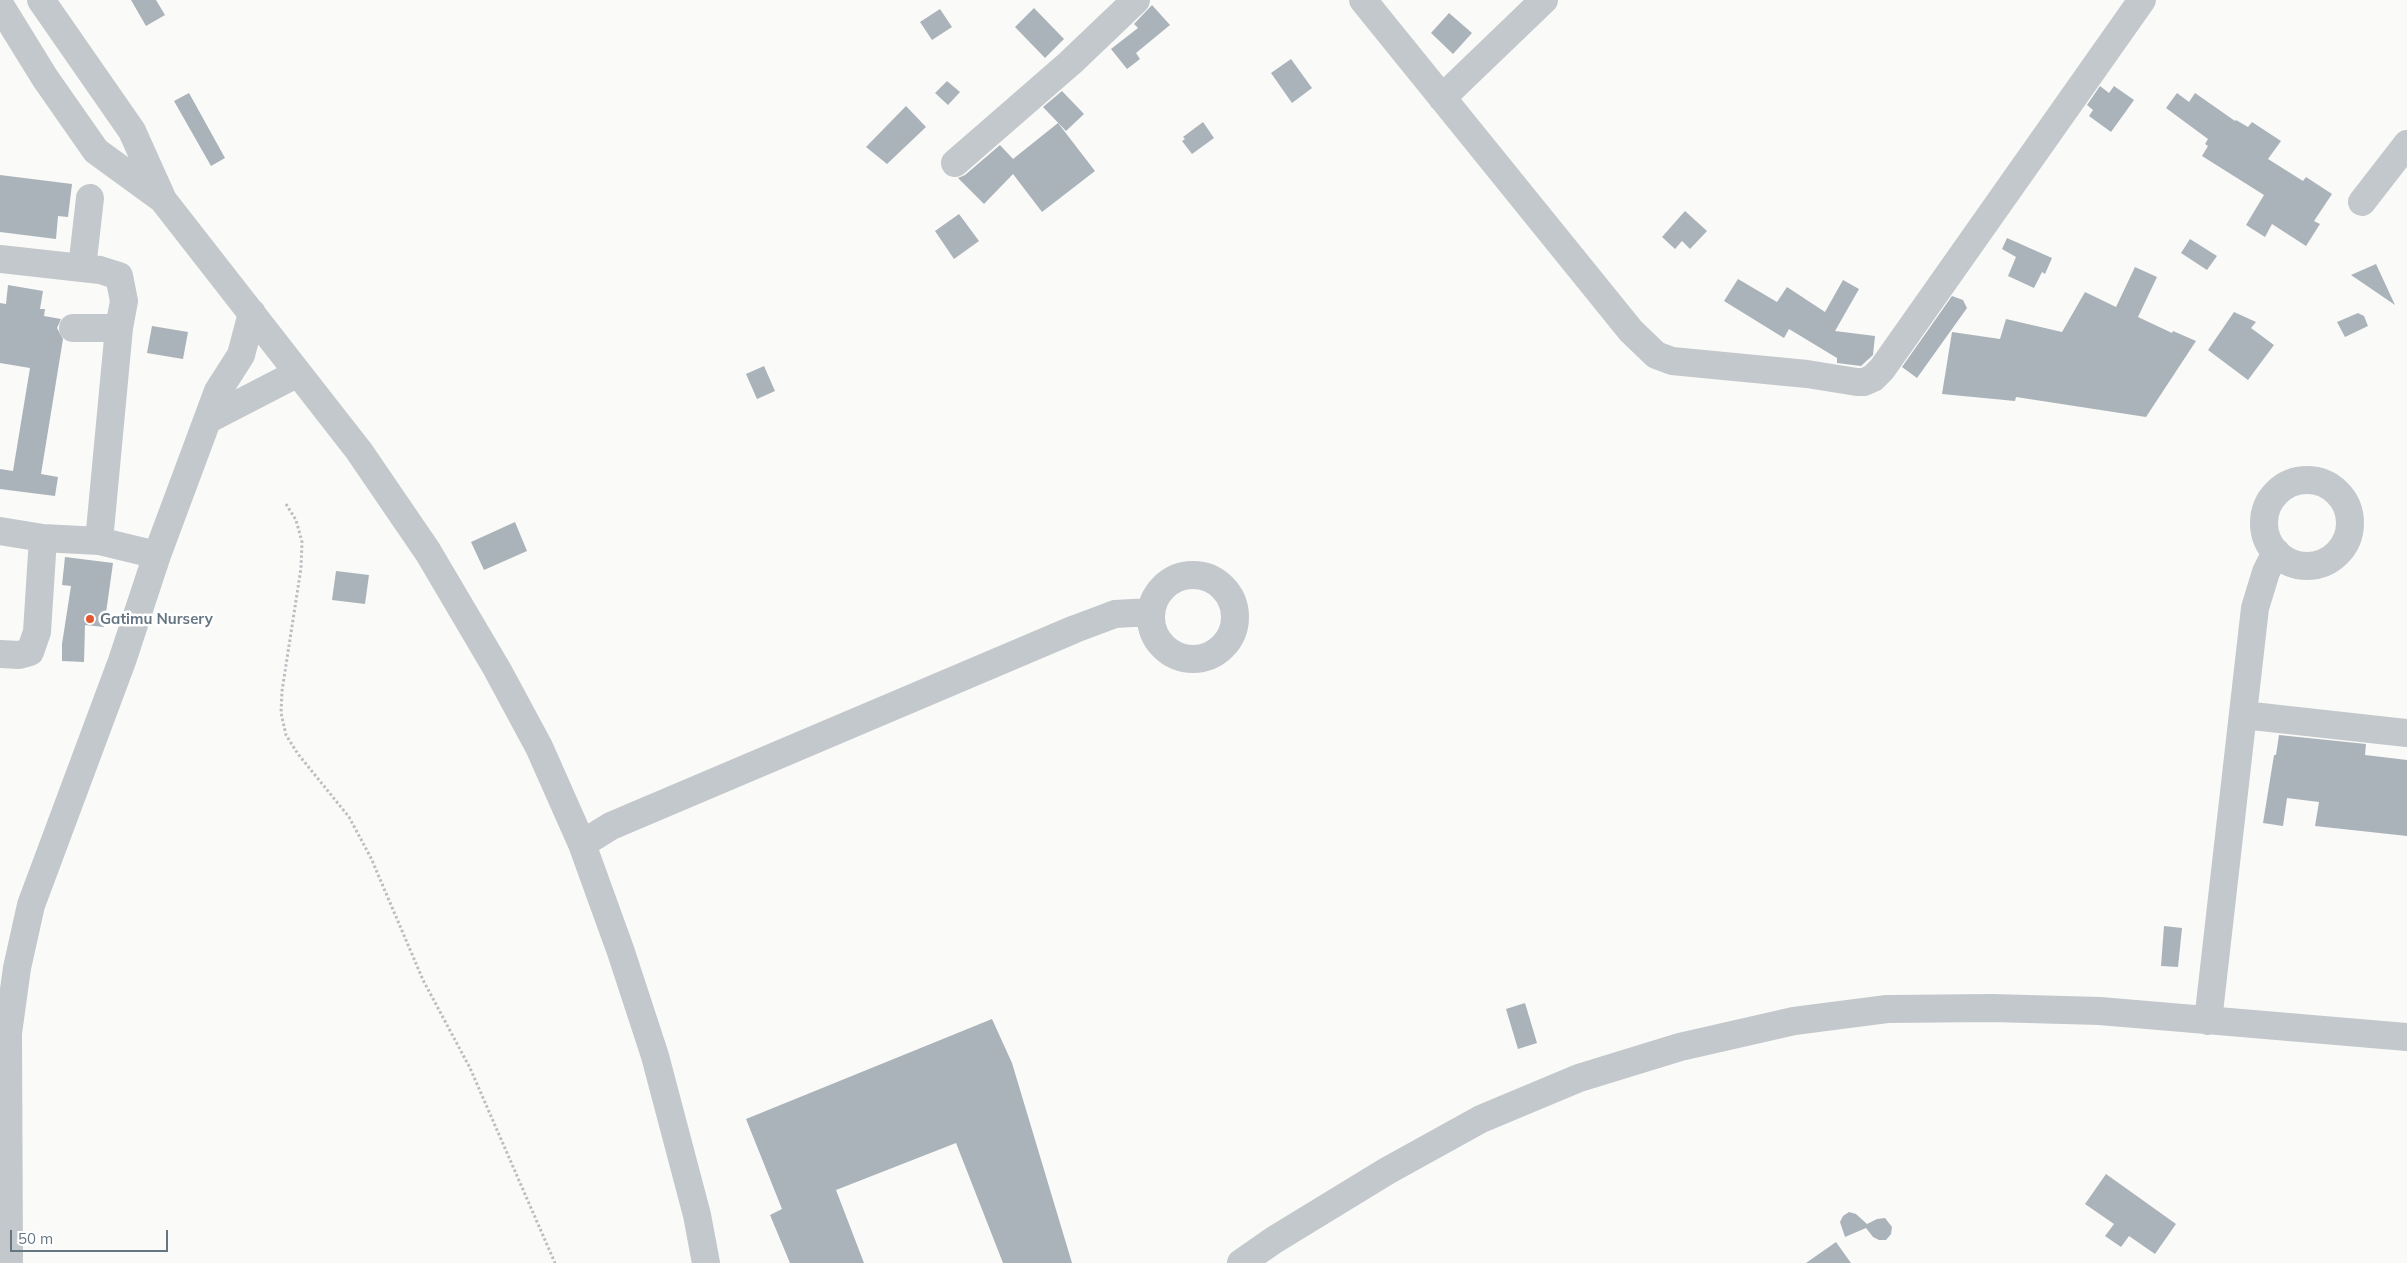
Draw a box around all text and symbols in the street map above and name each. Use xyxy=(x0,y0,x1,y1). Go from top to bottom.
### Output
place label: Gatimu Nursery xyxy=(100,610,213,628)
marker: Gatimu Nursery xyxy=(84,613,96,625)
scale bar xyxy=(12,1220,170,1252)
text: 50 m xyxy=(18,1229,53,1248)

